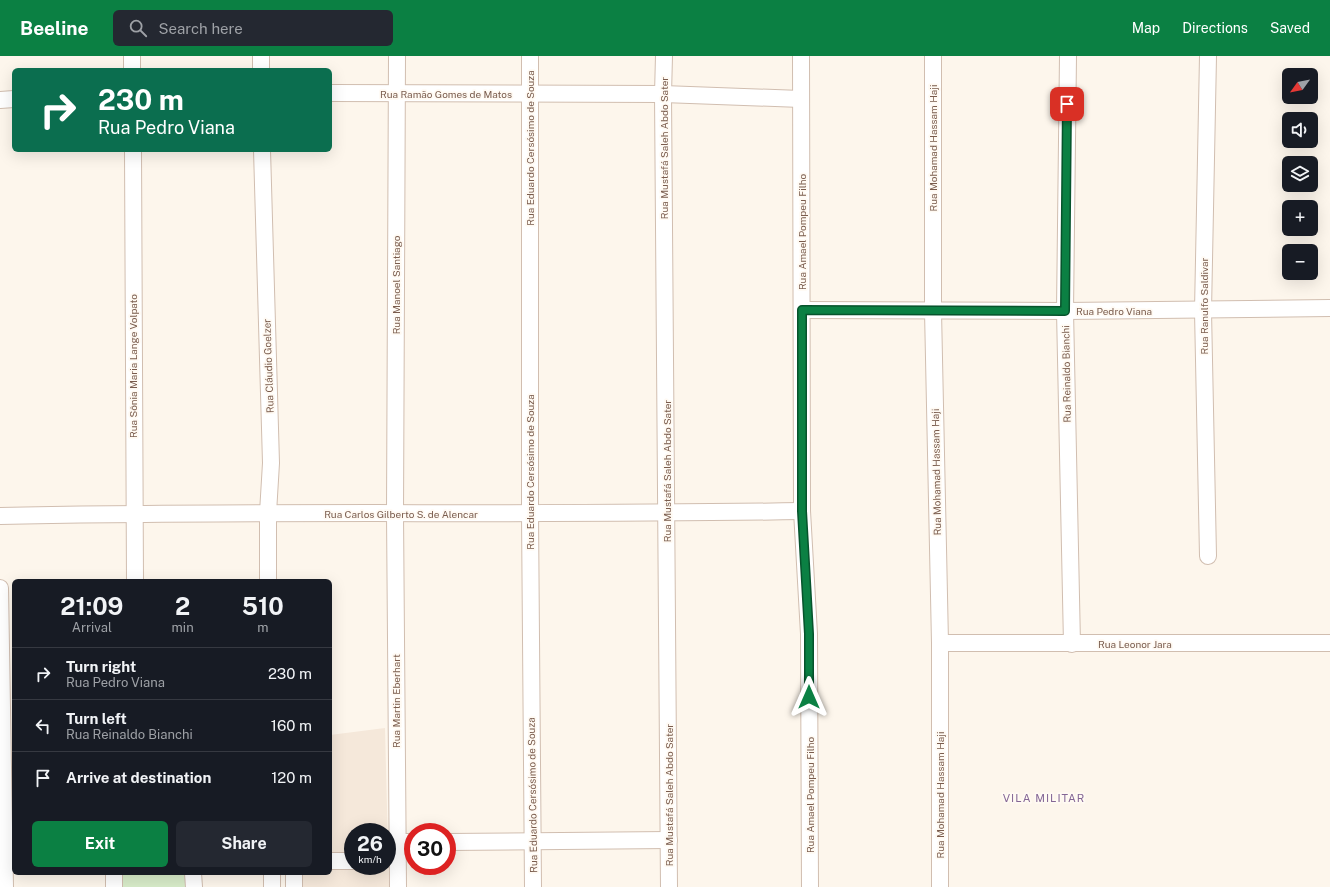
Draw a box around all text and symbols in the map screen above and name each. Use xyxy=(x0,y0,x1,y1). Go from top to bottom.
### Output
search box xyxy=(113,10,393,46)
text: Beeline xyxy=(20,17,89,39)
icon: search xyxy=(127,17,149,39)
text: Search here xyxy=(159,20,243,37)
text: Map xyxy=(1132,20,1160,36)
text: Directions xyxy=(1182,20,1248,36)
text: Saved xyxy=(1270,20,1310,36)
north arrow xyxy=(1282,68,1318,104)
map controls xyxy=(1282,68,1318,280)
street label: Rua Eduardo Cersósimo de Souza xyxy=(524,70,536,226)
street label: Rua Mustafá Saleh Abdo Sater xyxy=(658,77,670,219)
text: 230 m xyxy=(98,83,184,116)
icon: right xyxy=(32,84,84,136)
street label: Rua Mohamad Hassam Haji xyxy=(927,85,939,211)
pin xyxy=(1050,87,1084,121)
street label: Rua Ramão Gomes de Matos xyxy=(380,88,512,100)
icon: arrive xyxy=(1056,93,1078,115)
button: sound xyxy=(1282,112,1318,148)
text: Rua Pedro Viana xyxy=(98,117,235,138)
button: layers xyxy=(1282,156,1318,192)
street label: Rua Amael Pompeu Filho xyxy=(796,174,808,290)
button: + xyxy=(1282,200,1318,236)
street label: Rua Manoel Santiago xyxy=(390,235,402,334)
button: − xyxy=(1282,244,1318,280)
street label: Rua Ranulfo Saldivar xyxy=(1198,257,1210,354)
street label: Rua Sônia Maria Lange Volpato xyxy=(127,294,139,438)
street label: Rua Pedro Viana xyxy=(1076,305,1152,317)
street label: Rua Cláudio Goelzer xyxy=(260,319,276,413)
street label: Rua Reinaldo Bianchi xyxy=(1059,325,1073,423)
street label: Rua Eduardo Cersósimo de Souza xyxy=(524,394,536,550)
street label: Rua Mustafá Saleh Abdo Sater xyxy=(661,400,673,542)
street label: Rua Mohamad Hassam Haji xyxy=(929,408,943,536)
street label: Rua Carlos Gilberto S. de Alencar xyxy=(324,508,478,520)
text: 21:09 xyxy=(60,592,123,620)
text: 2 xyxy=(175,592,190,620)
text: 510 xyxy=(242,592,284,620)
text: Arrival xyxy=(72,620,112,635)
text: min xyxy=(172,620,194,635)
text: m xyxy=(257,620,268,635)
street label: Rua Leonor Jara xyxy=(1098,638,1172,650)
street label: Rua Martin Eberhart xyxy=(390,654,402,748)
text: Turn right xyxy=(66,658,136,675)
icon: right xyxy=(32,663,54,685)
text: 230 m xyxy=(268,665,312,682)
text: Rua Pedro Viana xyxy=(66,675,165,690)
position arrow xyxy=(788,676,830,718)
text: Turn left xyxy=(66,710,127,727)
icon: left xyxy=(32,715,54,737)
text: 160 m xyxy=(271,717,312,734)
street label: Rua Eduardo Cersósimo de Souza xyxy=(525,717,539,873)
street label: Rua Mustafá Saleh Abdo Sater xyxy=(663,724,675,866)
text: Rua Reinaldo Bianchi xyxy=(66,727,193,742)
street label: Rua Mohamad Hassam Haji xyxy=(934,732,946,858)
street label: Rua Amael Pompeu Filho xyxy=(804,737,816,853)
icon: arrive xyxy=(32,767,54,789)
text: Arrive at destination xyxy=(66,769,211,786)
text: 120 m xyxy=(271,769,312,786)
district label: VILA MILITAR xyxy=(1003,792,1085,804)
button: Exit xyxy=(32,821,168,867)
button: Share xyxy=(176,821,312,867)
speed limit sign: 30 xyxy=(404,823,456,875)
text: 26 xyxy=(357,832,383,856)
text: km/h xyxy=(358,853,382,865)

